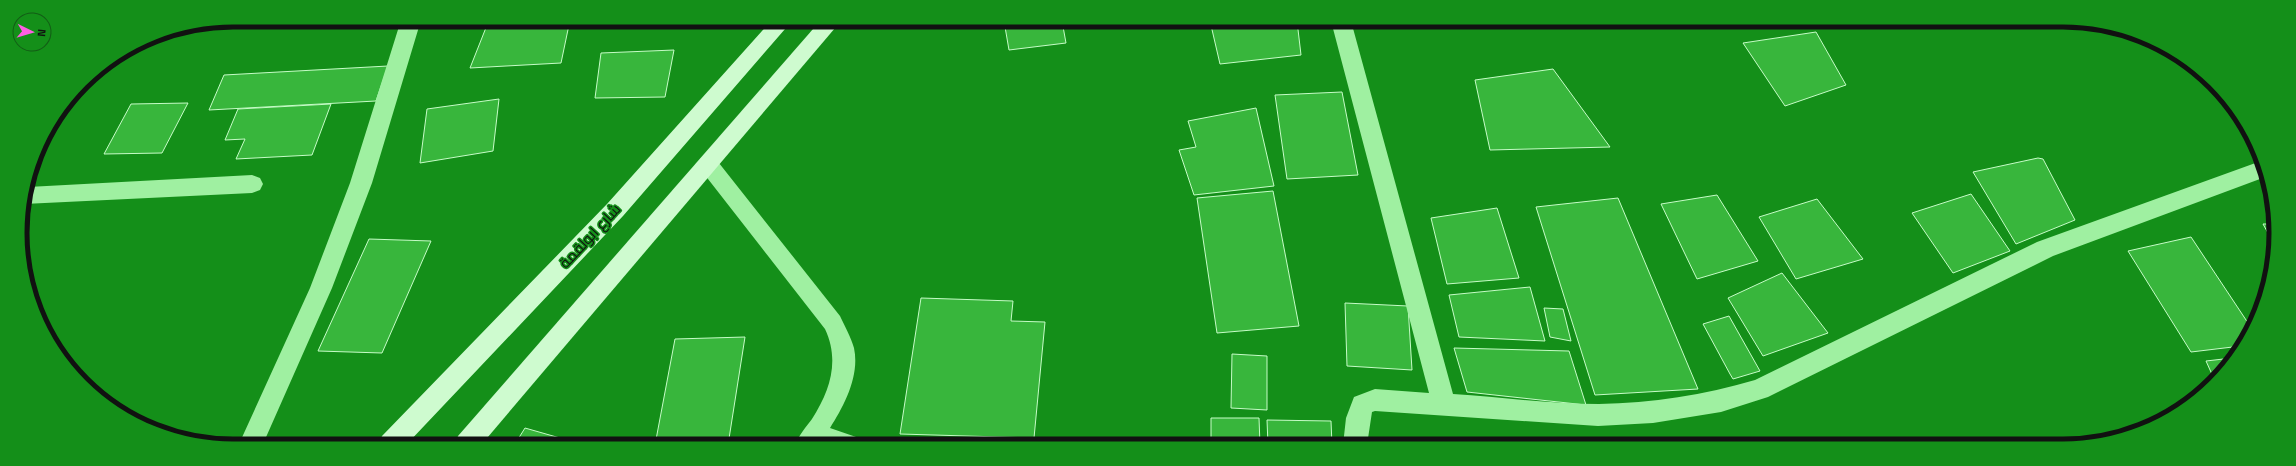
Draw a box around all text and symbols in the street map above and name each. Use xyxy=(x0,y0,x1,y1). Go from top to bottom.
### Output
north arrow xyxy=(12,12,52,52)
text: N xyxy=(34,28,50,37)
street label: شارع ابولقمة xyxy=(553,198,626,273)

